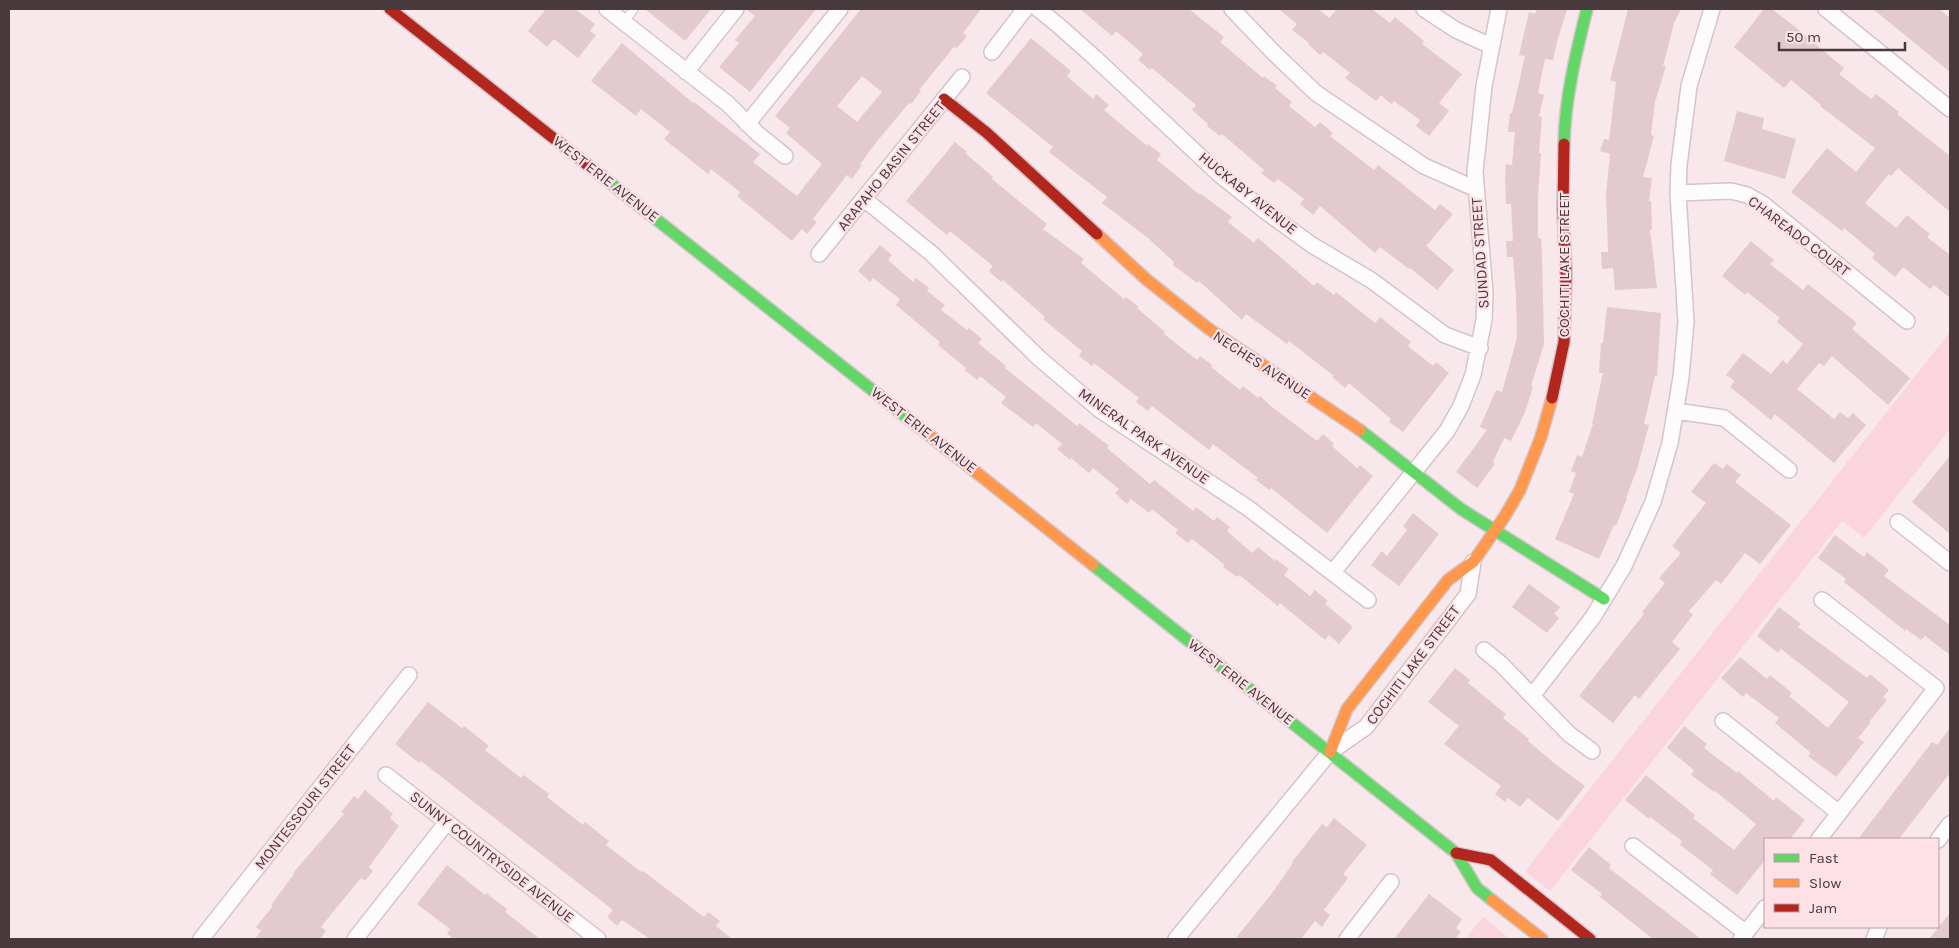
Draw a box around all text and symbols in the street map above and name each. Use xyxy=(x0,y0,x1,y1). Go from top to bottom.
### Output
scale bar xyxy=(1779,20,1905,52)
text: 50 m xyxy=(1786,28,1821,46)
street label: ARAPAHO BASIN STREET xyxy=(833,97,949,234)
street label: WEST ERIE AVENUE xyxy=(549,132,663,226)
street label: HUCKABY AVENUE xyxy=(1195,148,1301,238)
street label: COCHITI LAKE STREET xyxy=(1555,192,1573,337)
street label: CHAREADO COURT xyxy=(1745,192,1854,280)
street label: SUNDAD STREET xyxy=(1467,196,1493,309)
street label: NECHES AVENUE xyxy=(1210,327,1314,403)
street label: WEST ERIE AVENUE xyxy=(867,383,981,477)
street label: MINERAL PARK AVENUE xyxy=(1075,384,1213,488)
street label: COCHITI LAKE STREET xyxy=(1362,602,1464,728)
street label: WEST ERIE AVENUE xyxy=(1184,635,1298,729)
street label: MONTESSOURI STREET xyxy=(251,741,360,873)
street label: SUNNY COUNTRYSIDE AVENUE xyxy=(406,787,578,927)
legend xyxy=(1764,838,1939,928)
text: Fast xyxy=(1809,849,1839,867)
text: Slow xyxy=(1809,874,1841,892)
text: Jam xyxy=(1809,899,1837,917)

